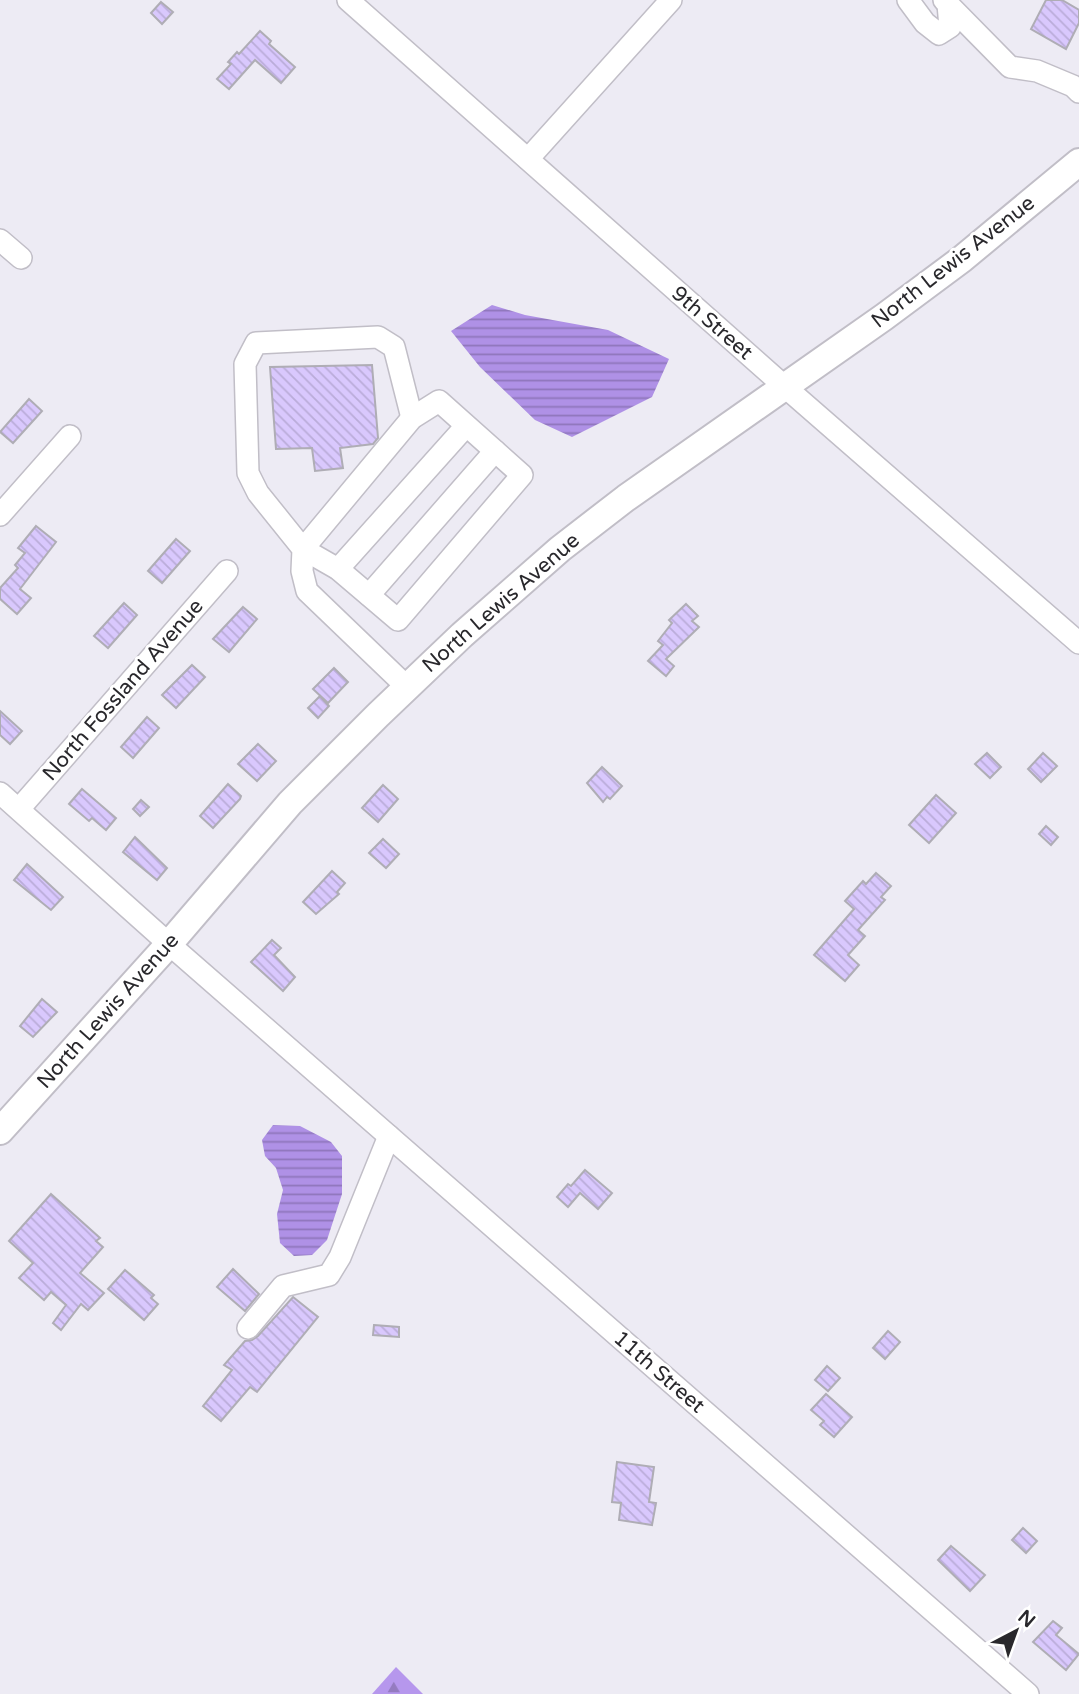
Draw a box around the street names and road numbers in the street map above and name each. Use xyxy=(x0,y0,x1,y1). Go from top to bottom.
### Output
street label: North Lewis Avenue xyxy=(866,190,1040,333)
street label: 9th Street xyxy=(666,281,758,365)
street label: North Lewis Avenue xyxy=(417,528,585,678)
street label: North Fossland Avenue xyxy=(37,594,209,786)
street label: North Lewis Avenue xyxy=(32,928,184,1094)
street label: 11th Street xyxy=(608,1326,710,1418)

